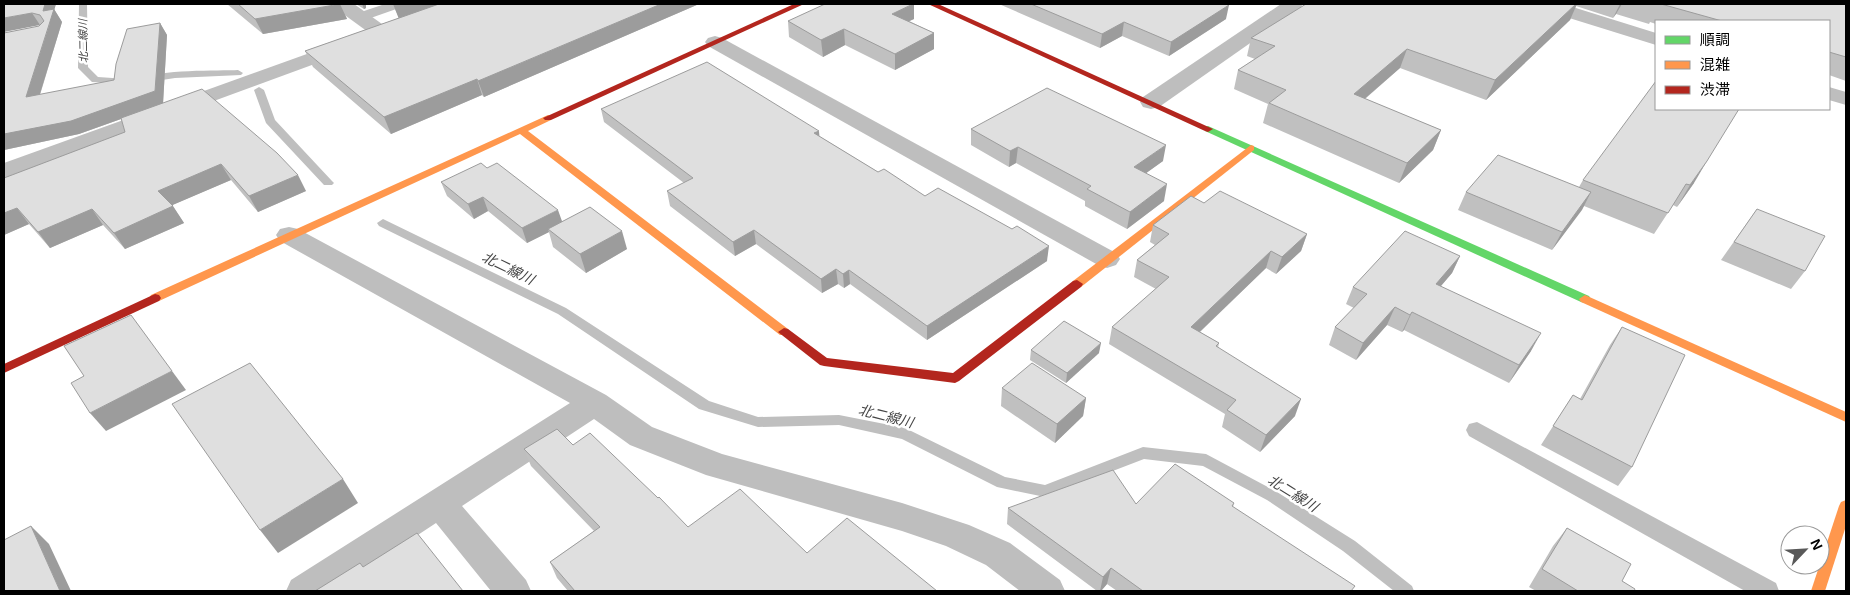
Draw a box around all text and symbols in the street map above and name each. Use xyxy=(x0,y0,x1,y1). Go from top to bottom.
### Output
water label: 北二線川 xyxy=(77,18,89,63)
legend xyxy=(1655,20,1830,110)
text: 順調 xyxy=(1700,31,1730,48)
text: 混雑 xyxy=(1700,56,1730,73)
text: 渋滞 xyxy=(1700,81,1730,98)
water label: 北二線川 xyxy=(479,249,538,288)
water label: 北二線川 xyxy=(857,401,917,431)
water label: 北二線川 xyxy=(1265,471,1323,516)
north arrow xyxy=(1780,525,1830,575)
text: N xyxy=(1807,537,1826,552)

